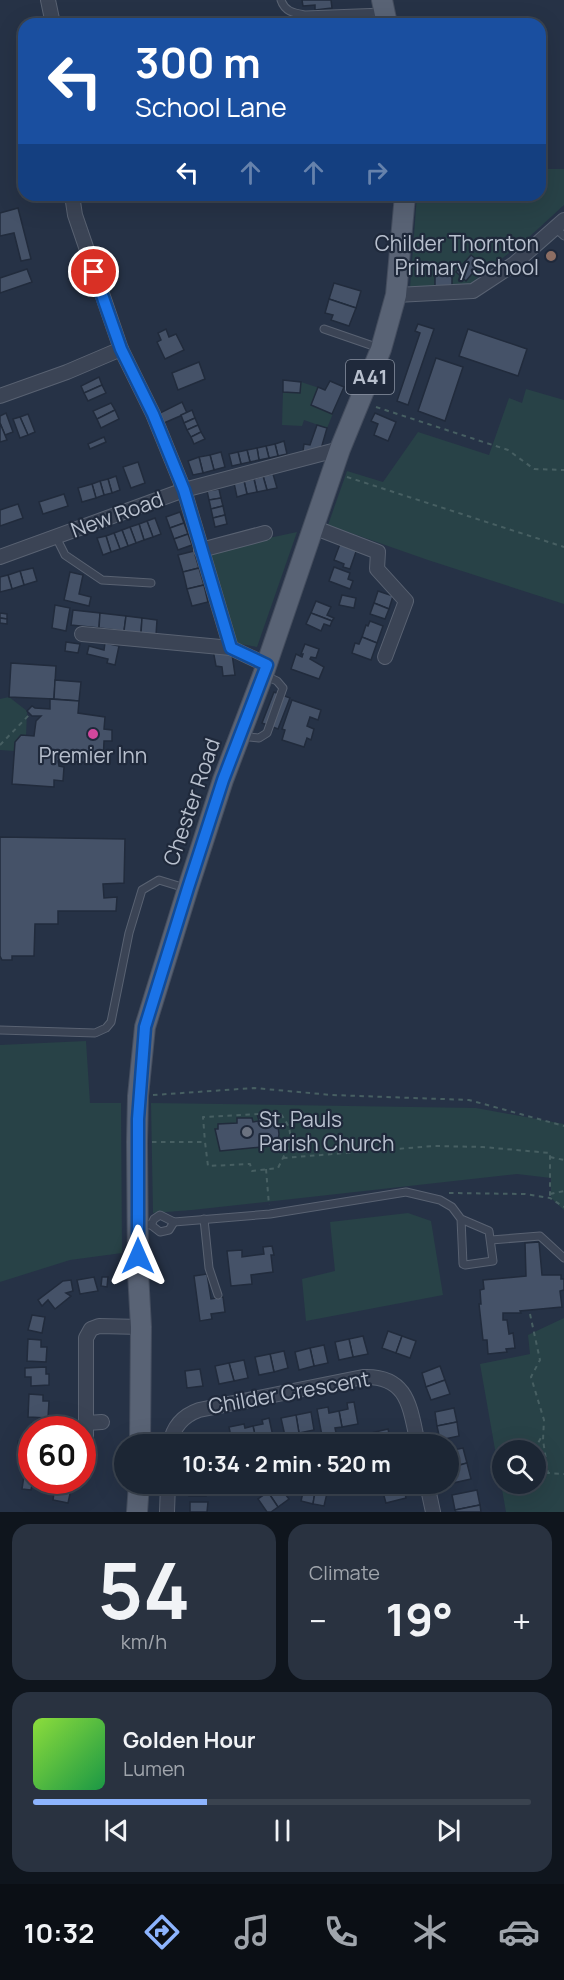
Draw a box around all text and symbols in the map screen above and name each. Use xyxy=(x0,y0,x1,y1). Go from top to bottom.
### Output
text: 300 m xyxy=(135,33,261,91)
icon: left xyxy=(36,42,114,120)
text: School Lane xyxy=(135,88,287,125)
icon: left xyxy=(171,156,204,189)
icon: ahead xyxy=(234,156,267,189)
icon: ahead xyxy=(297,156,330,189)
icon: right xyxy=(360,156,393,189)
place label: Childer Thornton Primary School xyxy=(375,229,539,281)
pin xyxy=(68,246,119,297)
marker: Childer Thornton Primary School xyxy=(544,249,558,263)
icon: arrive xyxy=(77,255,110,288)
road number: A41 xyxy=(346,360,394,394)
street label: New Road xyxy=(67,484,167,544)
marker: Premier Inn xyxy=(86,727,100,741)
street label: Chester Road xyxy=(156,734,226,869)
place label: Premier Inn xyxy=(39,741,147,769)
place label: St. Pauls Parish Church xyxy=(259,1105,394,1157)
marker: St. Pauls Parish Church xyxy=(240,1125,254,1139)
position arrow xyxy=(106,1224,170,1288)
street label: Childer Crescent xyxy=(206,1364,372,1420)
speed limit sign: 60 xyxy=(18,1416,96,1494)
map controls xyxy=(492,1440,546,1494)
button: search xyxy=(492,1440,546,1494)
text: 10:34 · 2 min · 520 m xyxy=(182,1449,391,1479)
text: 54 xyxy=(97,1536,191,1642)
text: Climate xyxy=(309,1559,380,1586)
text: 19° xyxy=(385,1588,453,1650)
text: − xyxy=(309,1598,327,1643)
text: + xyxy=(512,1598,531,1643)
text: km/h xyxy=(121,1628,167,1655)
text: Golden Hour xyxy=(123,1725,256,1755)
text: Lumen xyxy=(123,1755,185,1782)
icon: previous xyxy=(100,1814,133,1847)
icon: pause xyxy=(266,1814,299,1847)
icon: next xyxy=(432,1814,465,1847)
icon: directions xyxy=(141,1911,183,1953)
icon: music xyxy=(231,1911,273,1953)
icon: phone xyxy=(320,1911,362,1953)
icon: climate xyxy=(409,1911,451,1953)
icon: car xyxy=(498,1911,540,1953)
text: 10:32 xyxy=(24,1914,94,1951)

